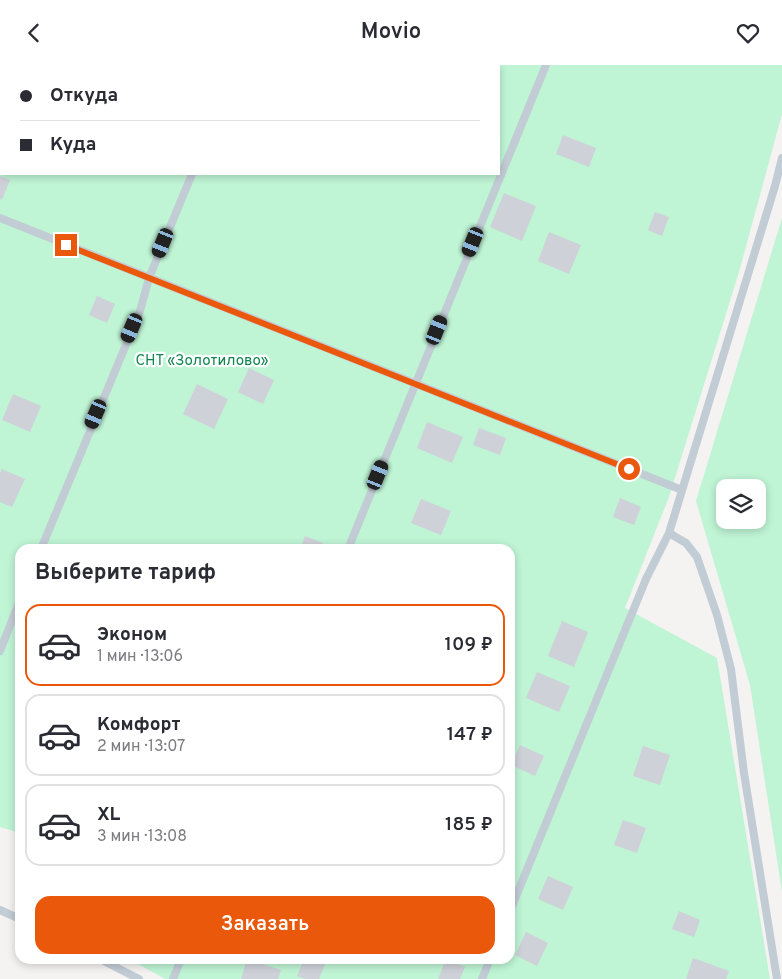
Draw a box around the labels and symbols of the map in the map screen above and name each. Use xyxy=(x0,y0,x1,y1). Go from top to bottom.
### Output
car xyxy=(460,225,485,259)
car xyxy=(150,226,175,260)
route end xyxy=(55,234,77,256)
car xyxy=(119,311,144,345)
car xyxy=(424,313,449,347)
park label: СНТ «Золотилово» xyxy=(136,352,269,371)
car xyxy=(83,397,108,431)
car xyxy=(365,458,390,492)
route start xyxy=(618,458,640,480)

